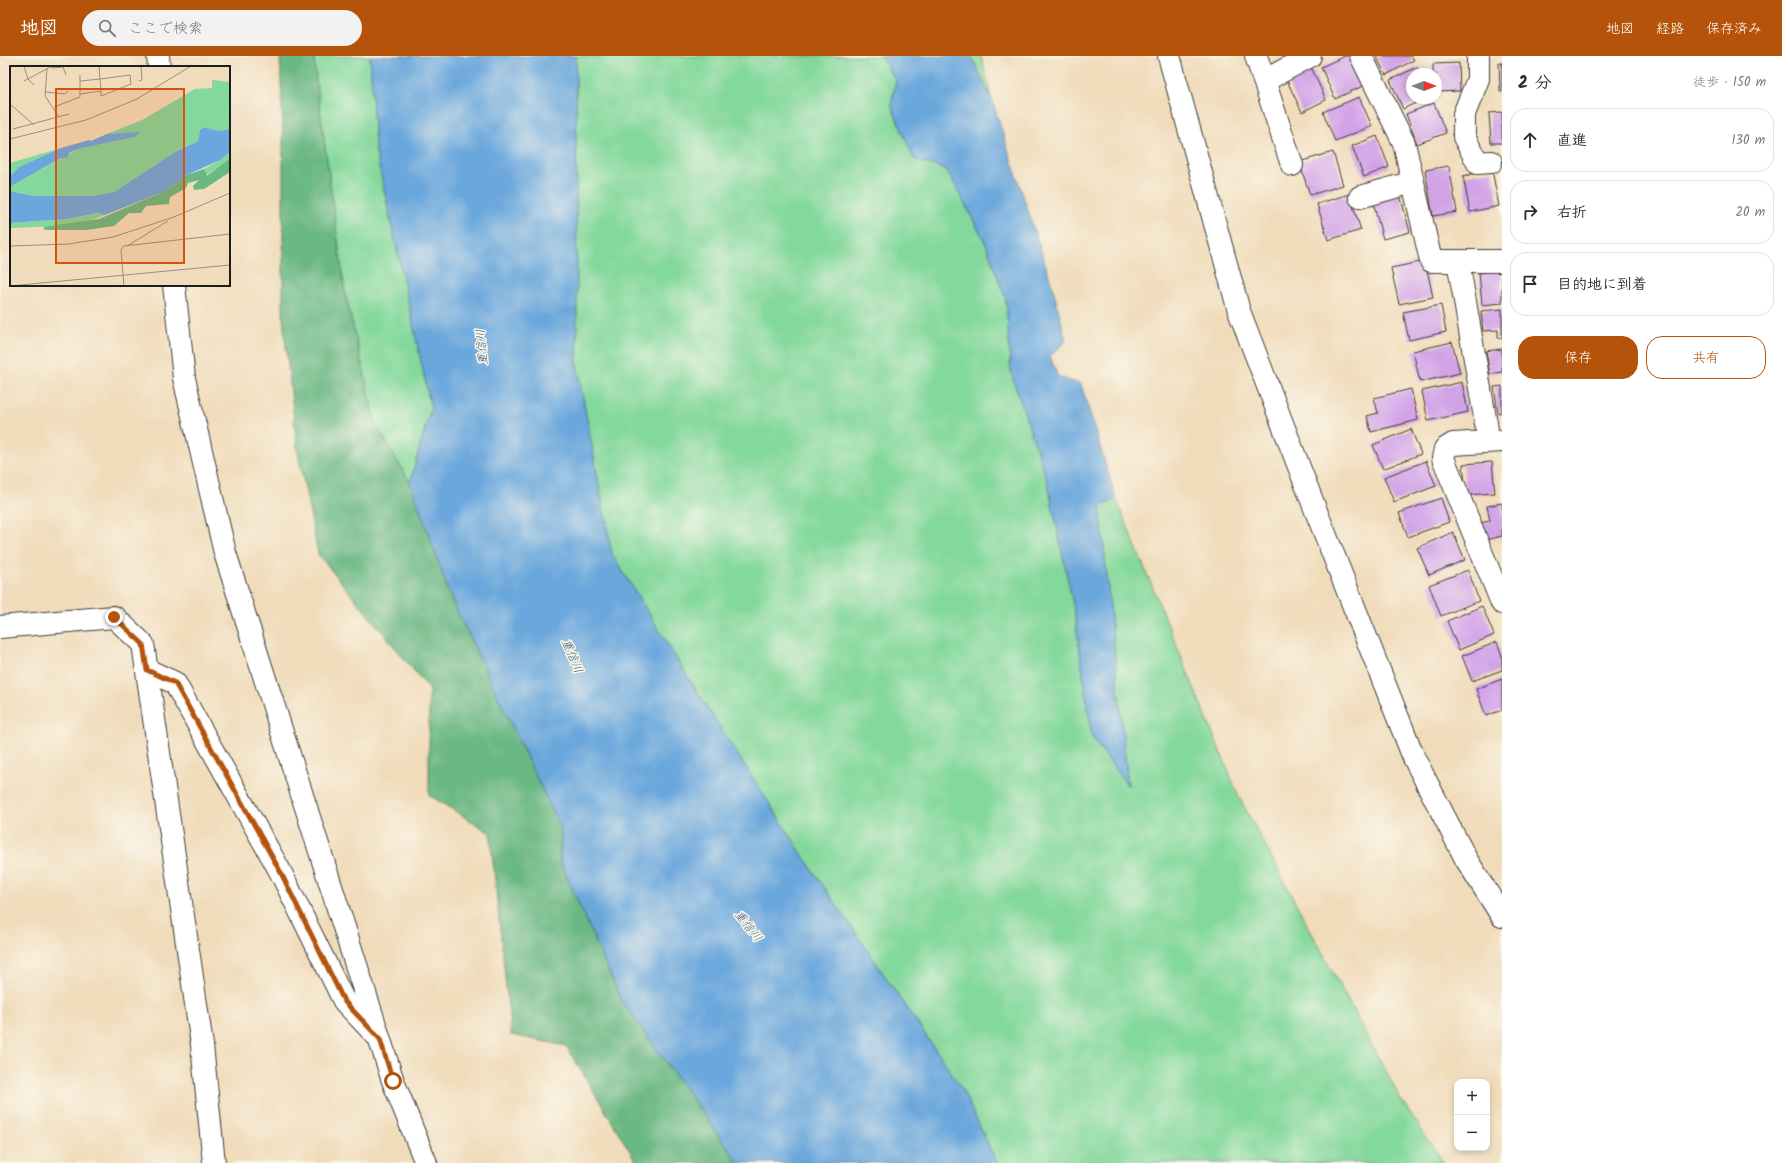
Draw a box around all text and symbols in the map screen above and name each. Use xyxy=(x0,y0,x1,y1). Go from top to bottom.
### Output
search box xyxy=(82,10,362,46)
text: 地図 xyxy=(20,14,58,44)
icon: search xyxy=(96,17,118,39)
text: ここで検索 xyxy=(128,17,203,41)
text: 地図 xyxy=(1606,18,1634,40)
text: 経路 xyxy=(1656,18,1684,40)
text: 保存済み xyxy=(1706,18,1762,40)
inset map xyxy=(10,66,230,286)
north arrow xyxy=(1406,68,1442,104)
text: 2 分 xyxy=(1518,70,1551,97)
text: 徒歩 · 150 m xyxy=(1693,72,1766,93)
icon: ahead xyxy=(1519,129,1541,151)
text: 直進 xyxy=(1557,129,1587,153)
text: 130 m xyxy=(1731,130,1765,151)
icon: right xyxy=(1519,201,1541,223)
text: 右折 xyxy=(1557,201,1587,225)
text: 20 m xyxy=(1735,202,1765,223)
icon: arrive xyxy=(1519,273,1541,295)
text: 目的地に到着 xyxy=(1557,273,1647,297)
water label: 重信川 xyxy=(471,328,493,366)
button: 保存 xyxy=(1518,336,1638,379)
button: 共有 xyxy=(1646,336,1766,379)
route end xyxy=(105,608,123,626)
water label: 重信川 xyxy=(556,636,588,676)
water label: 重信川 xyxy=(729,906,767,946)
route start xyxy=(384,1072,402,1090)
map controls xyxy=(1454,1079,1490,1151)
button: + xyxy=(1454,1079,1490,1115)
button: − xyxy=(1454,1115,1490,1151)

